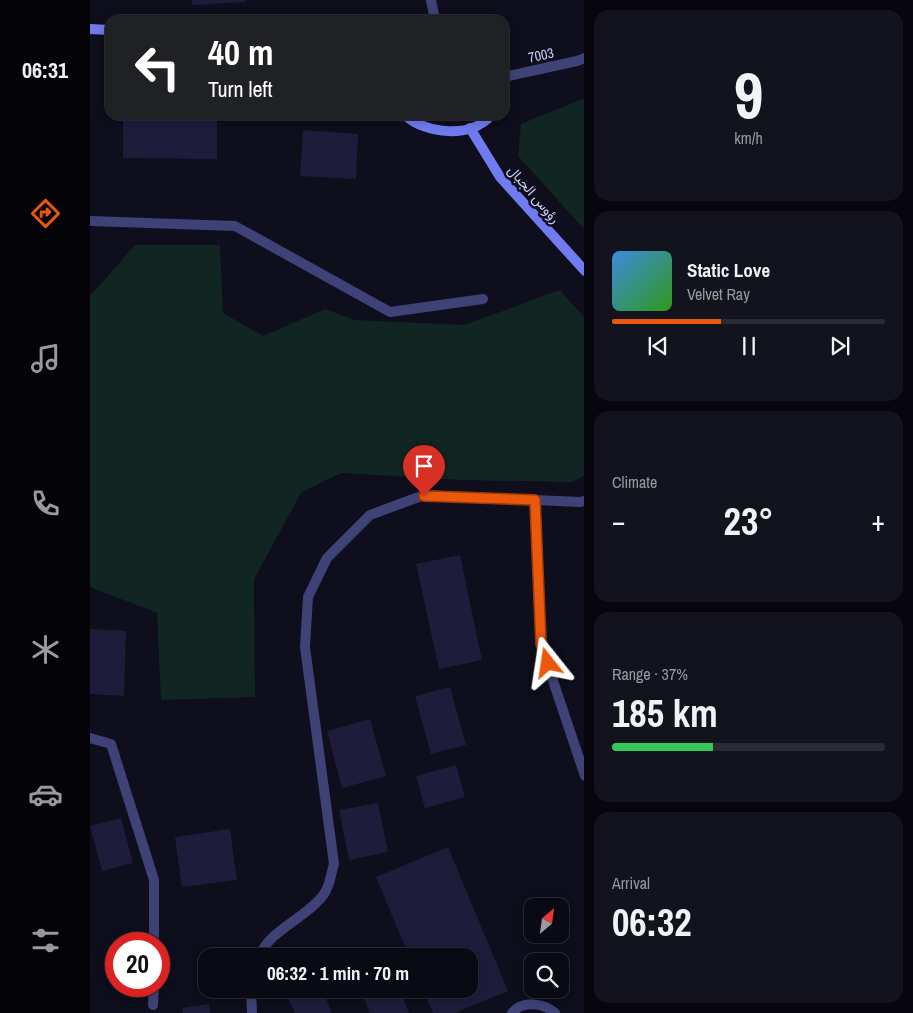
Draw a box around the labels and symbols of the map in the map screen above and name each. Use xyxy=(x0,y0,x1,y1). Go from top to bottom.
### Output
street label: 7003 xyxy=(527,44,555,66)
street label: رؤوس الجبال xyxy=(503,161,564,228)
pin xyxy=(403,445,445,496)
position arrow xyxy=(521,636,573,688)
north arrow xyxy=(524,898,569,942)
speed limit sign: 20 xyxy=(105,932,170,997)

